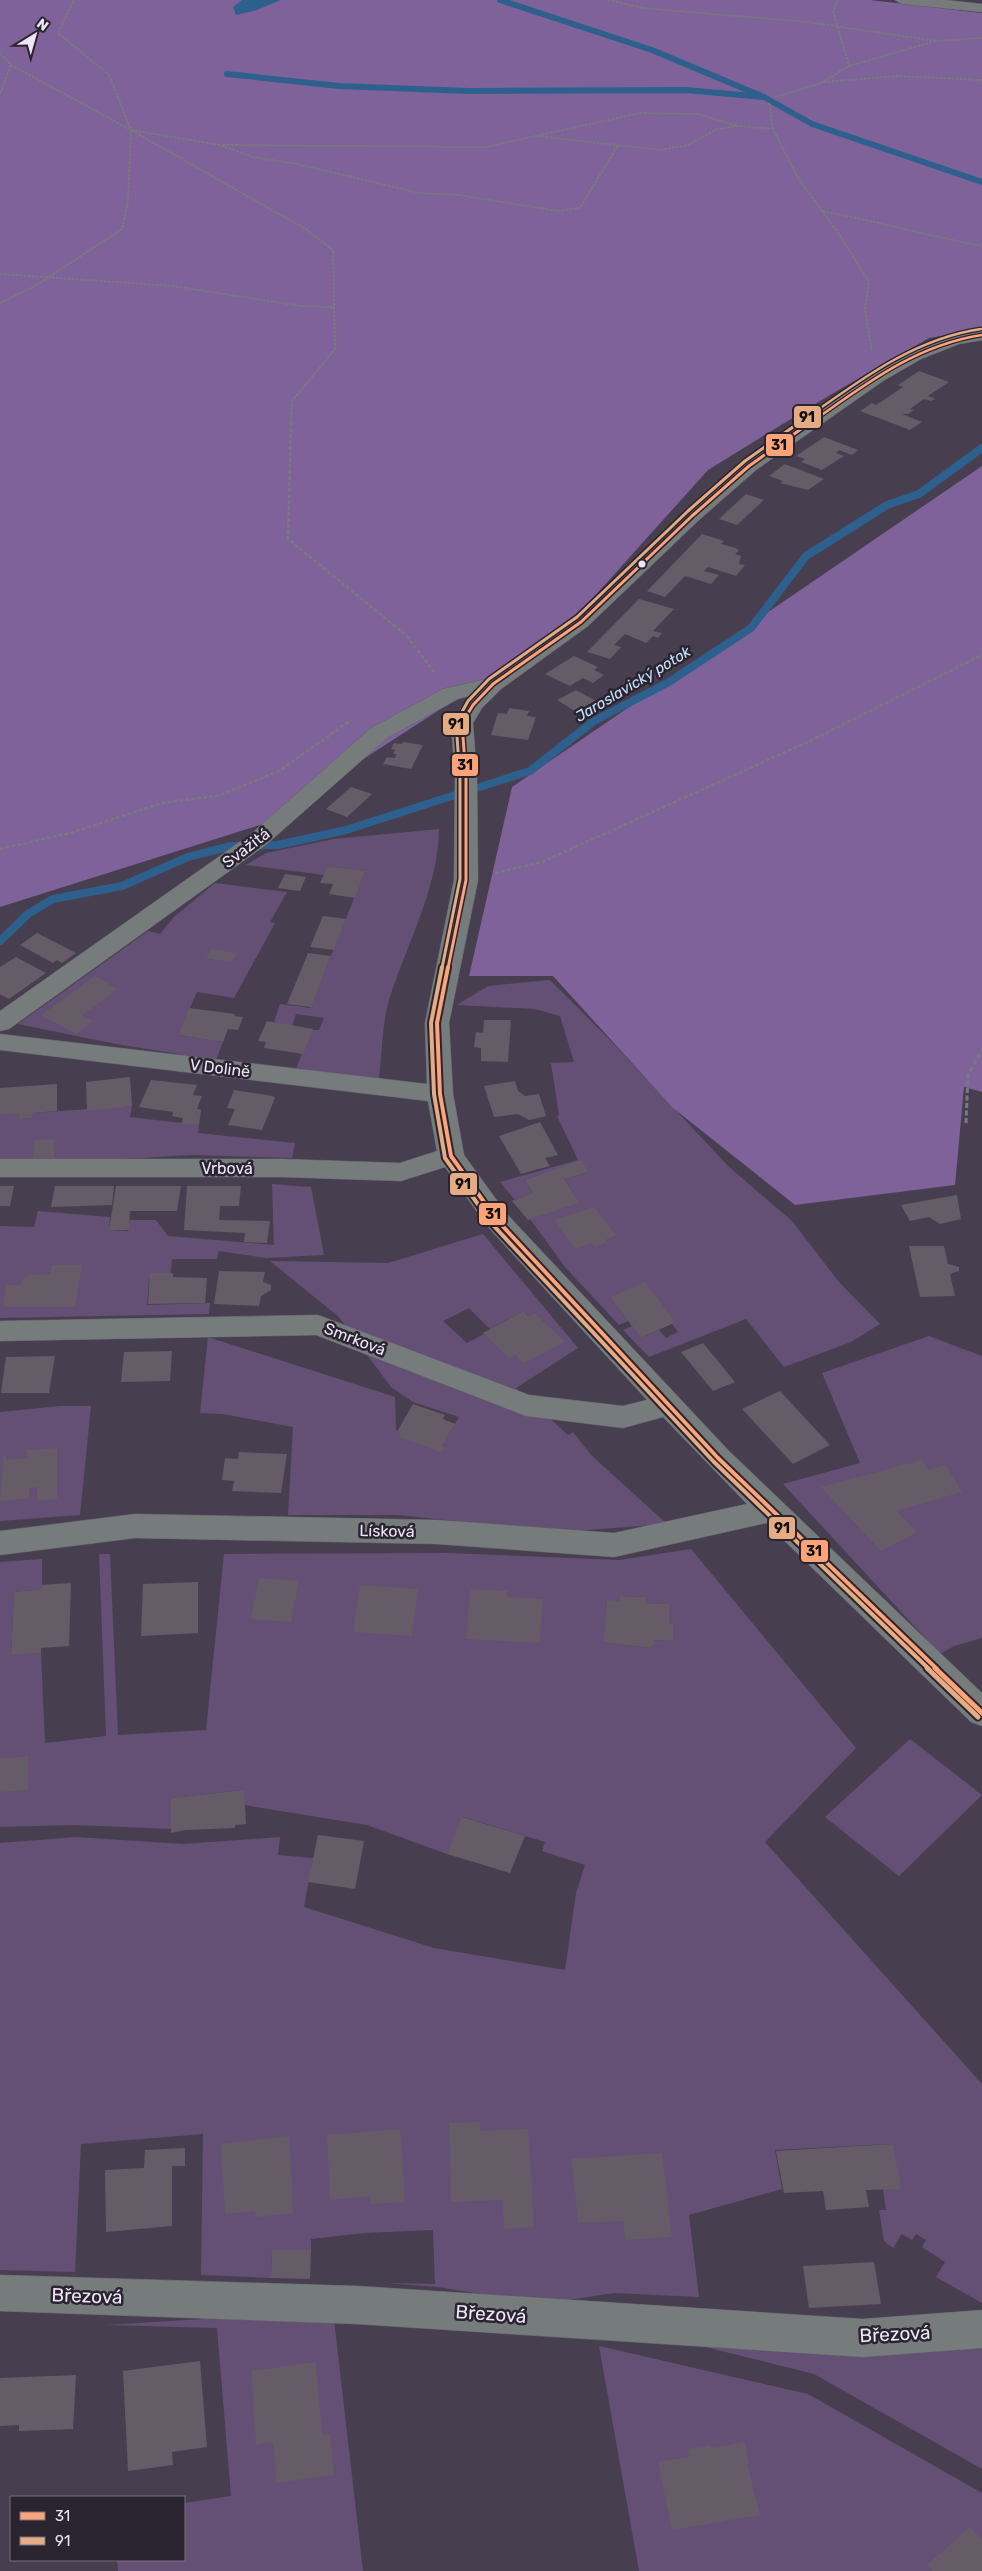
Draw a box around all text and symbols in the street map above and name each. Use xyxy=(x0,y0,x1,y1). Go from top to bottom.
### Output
north arrow xyxy=(10,10,60,60)
text: N xyxy=(33,15,52,35)
line badge: 91 xyxy=(793,405,822,429)
text: 91 xyxy=(799,409,815,426)
line badge: 31 xyxy=(765,433,794,457)
text: 31 xyxy=(771,437,787,454)
unlabelled marker xyxy=(637,559,647,569)
water label: Jaroslavický potok xyxy=(572,642,694,726)
line badge: 91 xyxy=(442,712,470,736)
text: 91 xyxy=(448,716,464,733)
line badge: 31 xyxy=(451,753,479,777)
text: 31 xyxy=(457,757,473,774)
street label: Svažitá xyxy=(219,824,273,872)
street label: V Dolině xyxy=(189,1055,251,1081)
street label: Vrbová xyxy=(201,1159,253,1178)
line badge: 91 xyxy=(449,1172,478,1196)
text: 91 xyxy=(455,1176,471,1193)
line badge: 31 xyxy=(478,1202,507,1226)
text: 31 xyxy=(485,1206,501,1223)
street label: Smrková xyxy=(322,1319,388,1359)
line badge: 91 xyxy=(768,1516,796,1540)
text: 91 xyxy=(774,1520,790,1537)
street label: Lísková xyxy=(359,1521,415,1541)
line badge: 31 xyxy=(800,1539,829,1563)
text: 31 xyxy=(806,1543,822,1560)
street label: Březová xyxy=(51,2283,123,2309)
street label: Březová xyxy=(455,2300,527,2328)
street label: Březová xyxy=(859,2321,931,2347)
legend xyxy=(10,2496,185,2561)
text: 31 xyxy=(55,2507,70,2525)
text: 91 xyxy=(55,2532,70,2550)

